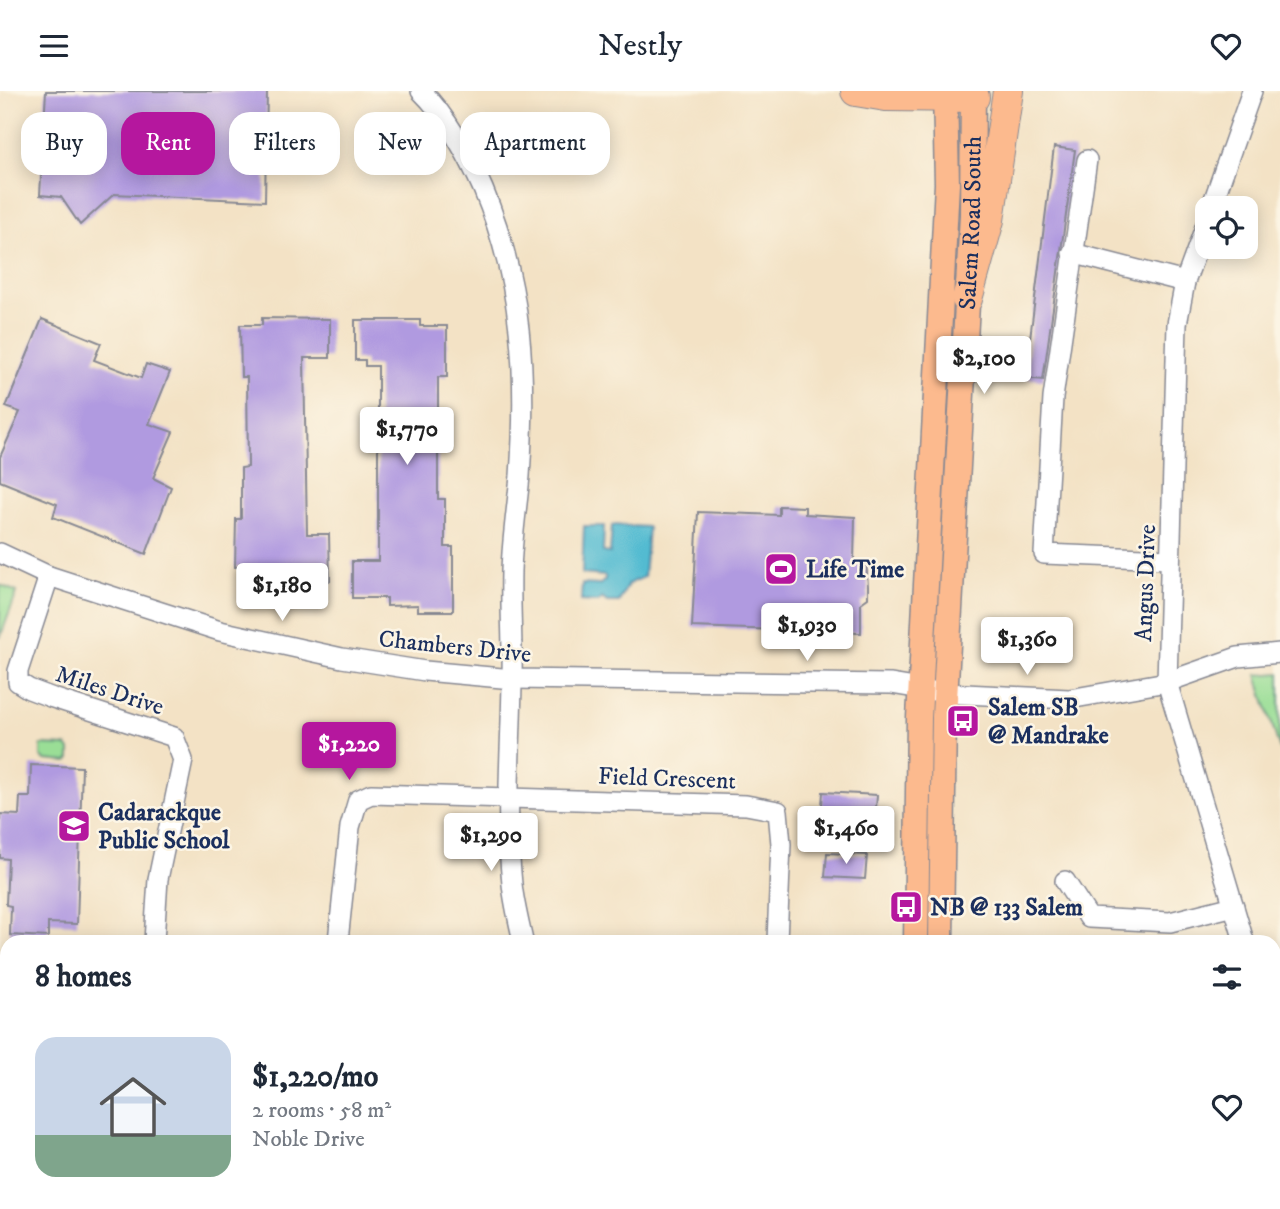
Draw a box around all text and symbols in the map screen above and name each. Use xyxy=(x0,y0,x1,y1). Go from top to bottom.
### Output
text: Nestly xyxy=(598,26,682,66)
icon: menu xyxy=(35,27,73,65)
icon: heart xyxy=(1207,27,1245,65)
chip: Buy xyxy=(21,112,107,175)
chip: Rent xyxy=(121,112,215,175)
chip: Filters xyxy=(229,112,340,175)
chip: New xyxy=(354,112,446,175)
chip: Apartment xyxy=(460,112,610,175)
street label: Salem Road South xyxy=(953,135,989,311)
map controls xyxy=(1195,196,1258,259)
button: locate xyxy=(1195,196,1258,259)
pin: $2,100 xyxy=(927,337,1041,396)
text: $2,100 xyxy=(952,344,1016,373)
pin: $1,770 xyxy=(350,407,464,467)
text: $1,770 xyxy=(376,415,438,444)
street label: Angus Drive xyxy=(1129,524,1163,642)
sports icon: Life Time xyxy=(762,550,800,588)
place label: Life Time xyxy=(806,555,904,585)
pin: $1,180 xyxy=(225,563,339,623)
text: $1,180 xyxy=(252,571,312,600)
pin: $1,930 xyxy=(750,603,864,663)
text: $1,930 xyxy=(777,611,837,640)
pin: $1,360 xyxy=(970,617,1084,677)
street label: Chambers Drive xyxy=(377,624,533,670)
text: $1,360 xyxy=(997,625,1057,654)
street label: Miles Drive xyxy=(52,659,168,723)
place label: Salem SB @ Mandrake xyxy=(988,693,1109,751)
bus stop icon: Salem SB @ Mandrake xyxy=(944,702,982,740)
pin: $1,220 xyxy=(292,723,406,782)
text: $1,220 xyxy=(318,730,380,759)
street label: Field Crescent xyxy=(597,762,737,796)
place label: Cadarackque Public School xyxy=(98,798,230,856)
school or university icon: Cadarackque Public School xyxy=(55,807,93,845)
pin: $1,460 xyxy=(789,807,903,866)
pin: $1,290 xyxy=(434,813,548,873)
text: $1,460 xyxy=(813,814,879,843)
text: $1,290 xyxy=(460,821,522,850)
bus stop icon: NB @ 133 Salem xyxy=(887,888,925,926)
place label: NB @ 133 Salem xyxy=(930,893,1083,923)
icon: filters xyxy=(1208,958,1246,996)
text: 8 homes xyxy=(35,959,132,996)
text: $1,220/mo xyxy=(252,1059,378,1096)
icon: home xyxy=(91,1065,175,1149)
icon: heart xyxy=(1208,1088,1246,1126)
text: 2 rooms · 58 m² xyxy=(252,1096,391,1125)
text: Noble Drive xyxy=(252,1125,365,1154)

